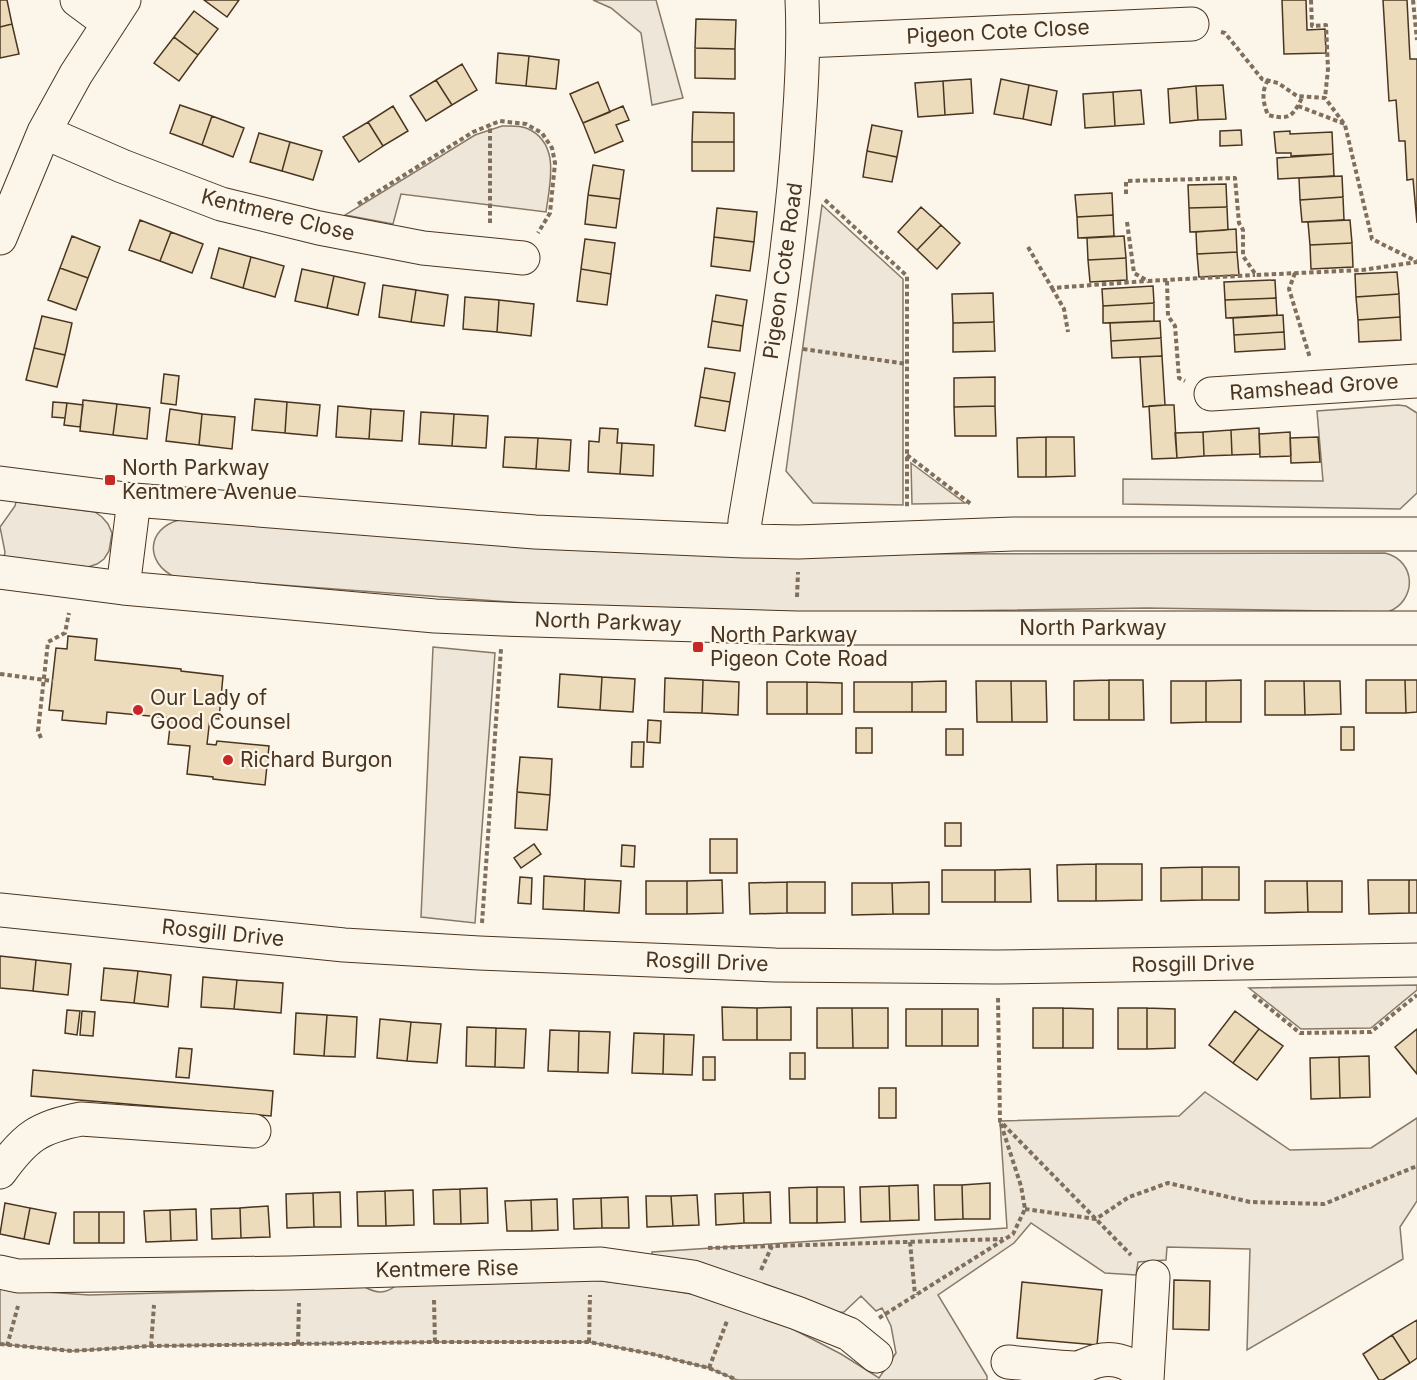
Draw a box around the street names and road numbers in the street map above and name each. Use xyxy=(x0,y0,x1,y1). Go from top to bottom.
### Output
street label: Pigeon Cote Close xyxy=(906,14,1090,49)
street label: Pigeon Cote Road xyxy=(758,181,807,361)
street label: Kentmere Close xyxy=(199,183,358,246)
street label: Ramshead Grove xyxy=(1229,368,1399,405)
street label: North Parkway xyxy=(534,606,682,637)
street label: North Parkway xyxy=(1019,615,1167,640)
street label: Rosgill Drive xyxy=(161,914,286,951)
street label: Rosgill Drive xyxy=(645,947,769,976)
street label: Rosgill Drive xyxy=(1131,950,1255,977)
street label: Kentmere Rise xyxy=(375,1255,519,1282)

